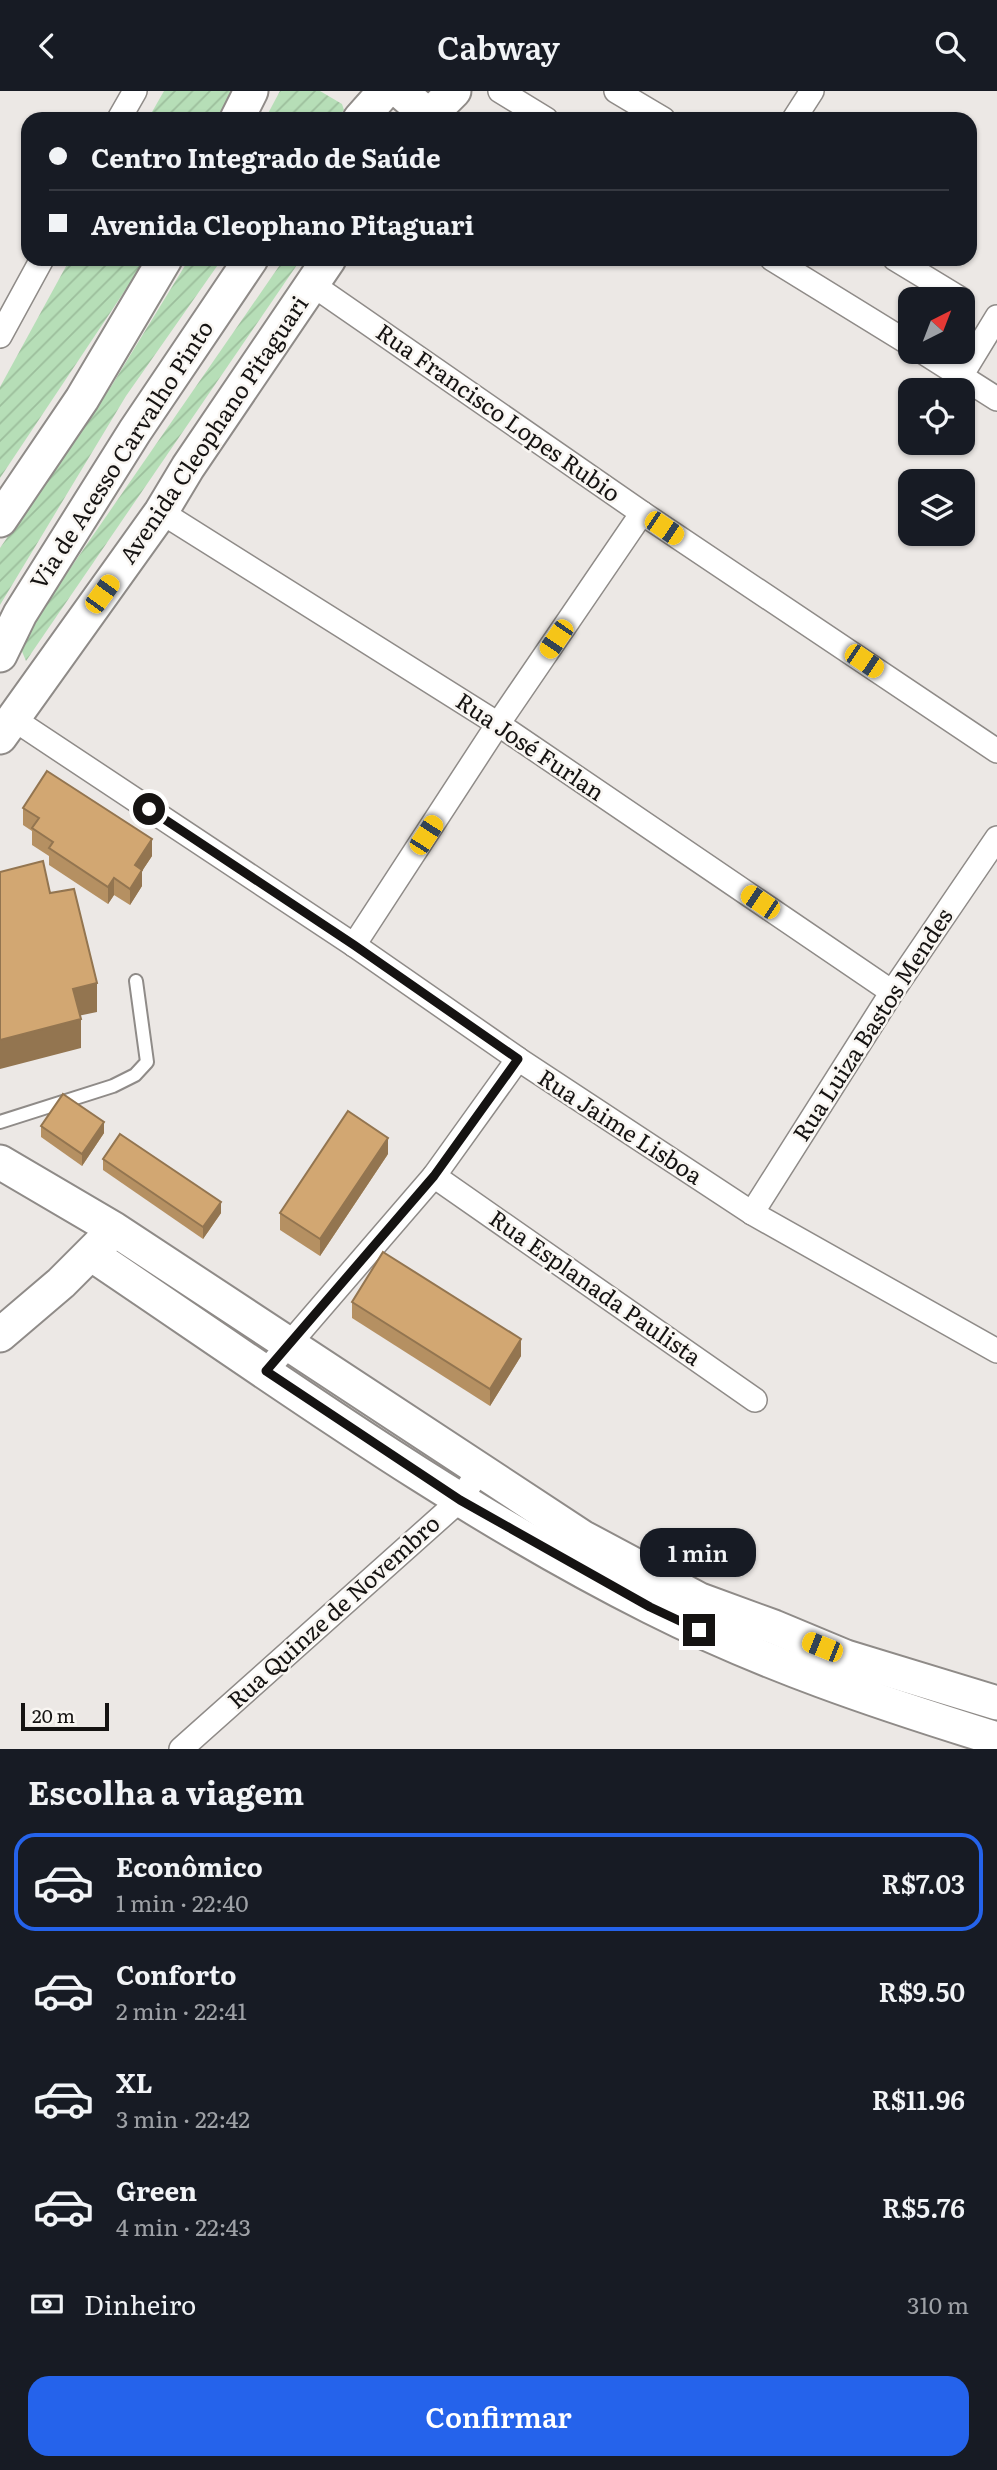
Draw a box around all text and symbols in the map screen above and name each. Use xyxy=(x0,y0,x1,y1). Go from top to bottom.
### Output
text: Cabway xyxy=(437,22,560,70)
icon: back xyxy=(28,27,66,65)
icon: search xyxy=(931,27,969,65)
text: Centro Integrado de Saúde xyxy=(91,137,441,176)
text: Avenida Cleophano Pitaguari xyxy=(91,204,474,243)
north arrow xyxy=(898,287,975,364)
map controls xyxy=(898,287,975,546)
street label: Avenida Cleophano Pitaguari xyxy=(110,288,315,570)
street label: Via de Acesso Carvalho Pinto xyxy=(20,313,220,595)
street label: Rua Francisco Lopes Rubio xyxy=(370,314,628,509)
button: locate xyxy=(898,378,975,455)
button: layers xyxy=(898,469,975,546)
car xyxy=(641,508,688,548)
car xyxy=(82,571,123,617)
car xyxy=(536,616,577,662)
car xyxy=(841,641,888,681)
street label: Rua José Furlan xyxy=(450,683,612,808)
route start xyxy=(133,793,165,825)
car xyxy=(406,812,447,858)
car xyxy=(737,882,784,922)
street label: Rua Luiza Bastos Mendes xyxy=(783,901,960,1147)
street label: Rua Jaime Lisboa xyxy=(532,1059,711,1192)
street label: Rua Esplanada Paulista xyxy=(483,1200,710,1373)
street label: Rua Quinze de Novembro xyxy=(219,1506,446,1715)
callout: 1 min xyxy=(641,1529,757,1577)
text: 1 min xyxy=(668,1535,728,1569)
route end xyxy=(683,1614,715,1646)
car xyxy=(799,1629,846,1665)
scale bar xyxy=(21,1700,108,1732)
text: 20 m xyxy=(32,1701,75,1729)
text: Escolha a viagem xyxy=(28,1767,304,1815)
text: Econômico xyxy=(116,1846,263,1885)
icon: car xyxy=(32,1851,95,1914)
text: R$7.03 xyxy=(882,1863,965,1902)
text: 1 min · 22:40 xyxy=(116,1885,249,1919)
text: Conforto xyxy=(116,1954,236,1993)
icon: car xyxy=(32,1959,95,2022)
text: R$9.50 xyxy=(879,1971,965,2010)
text: 2 min · 22:41 xyxy=(116,1993,247,2027)
text: XL xyxy=(116,2062,153,2101)
icon: car xyxy=(32,2067,95,2130)
text: R$11.96 xyxy=(872,2079,965,2118)
text: 3 min · 22:42 xyxy=(116,2101,250,2135)
text: Green xyxy=(116,2170,197,2209)
icon: car xyxy=(32,2175,95,2238)
text: R$5.76 xyxy=(882,2187,965,2226)
text: 4 min · 22:43 xyxy=(116,2209,251,2243)
text: Dinheiro xyxy=(84,2284,196,2323)
icon: cash xyxy=(28,2285,66,2323)
text: 310 m xyxy=(907,2287,969,2321)
button: Confirmar xyxy=(28,2376,969,2456)

